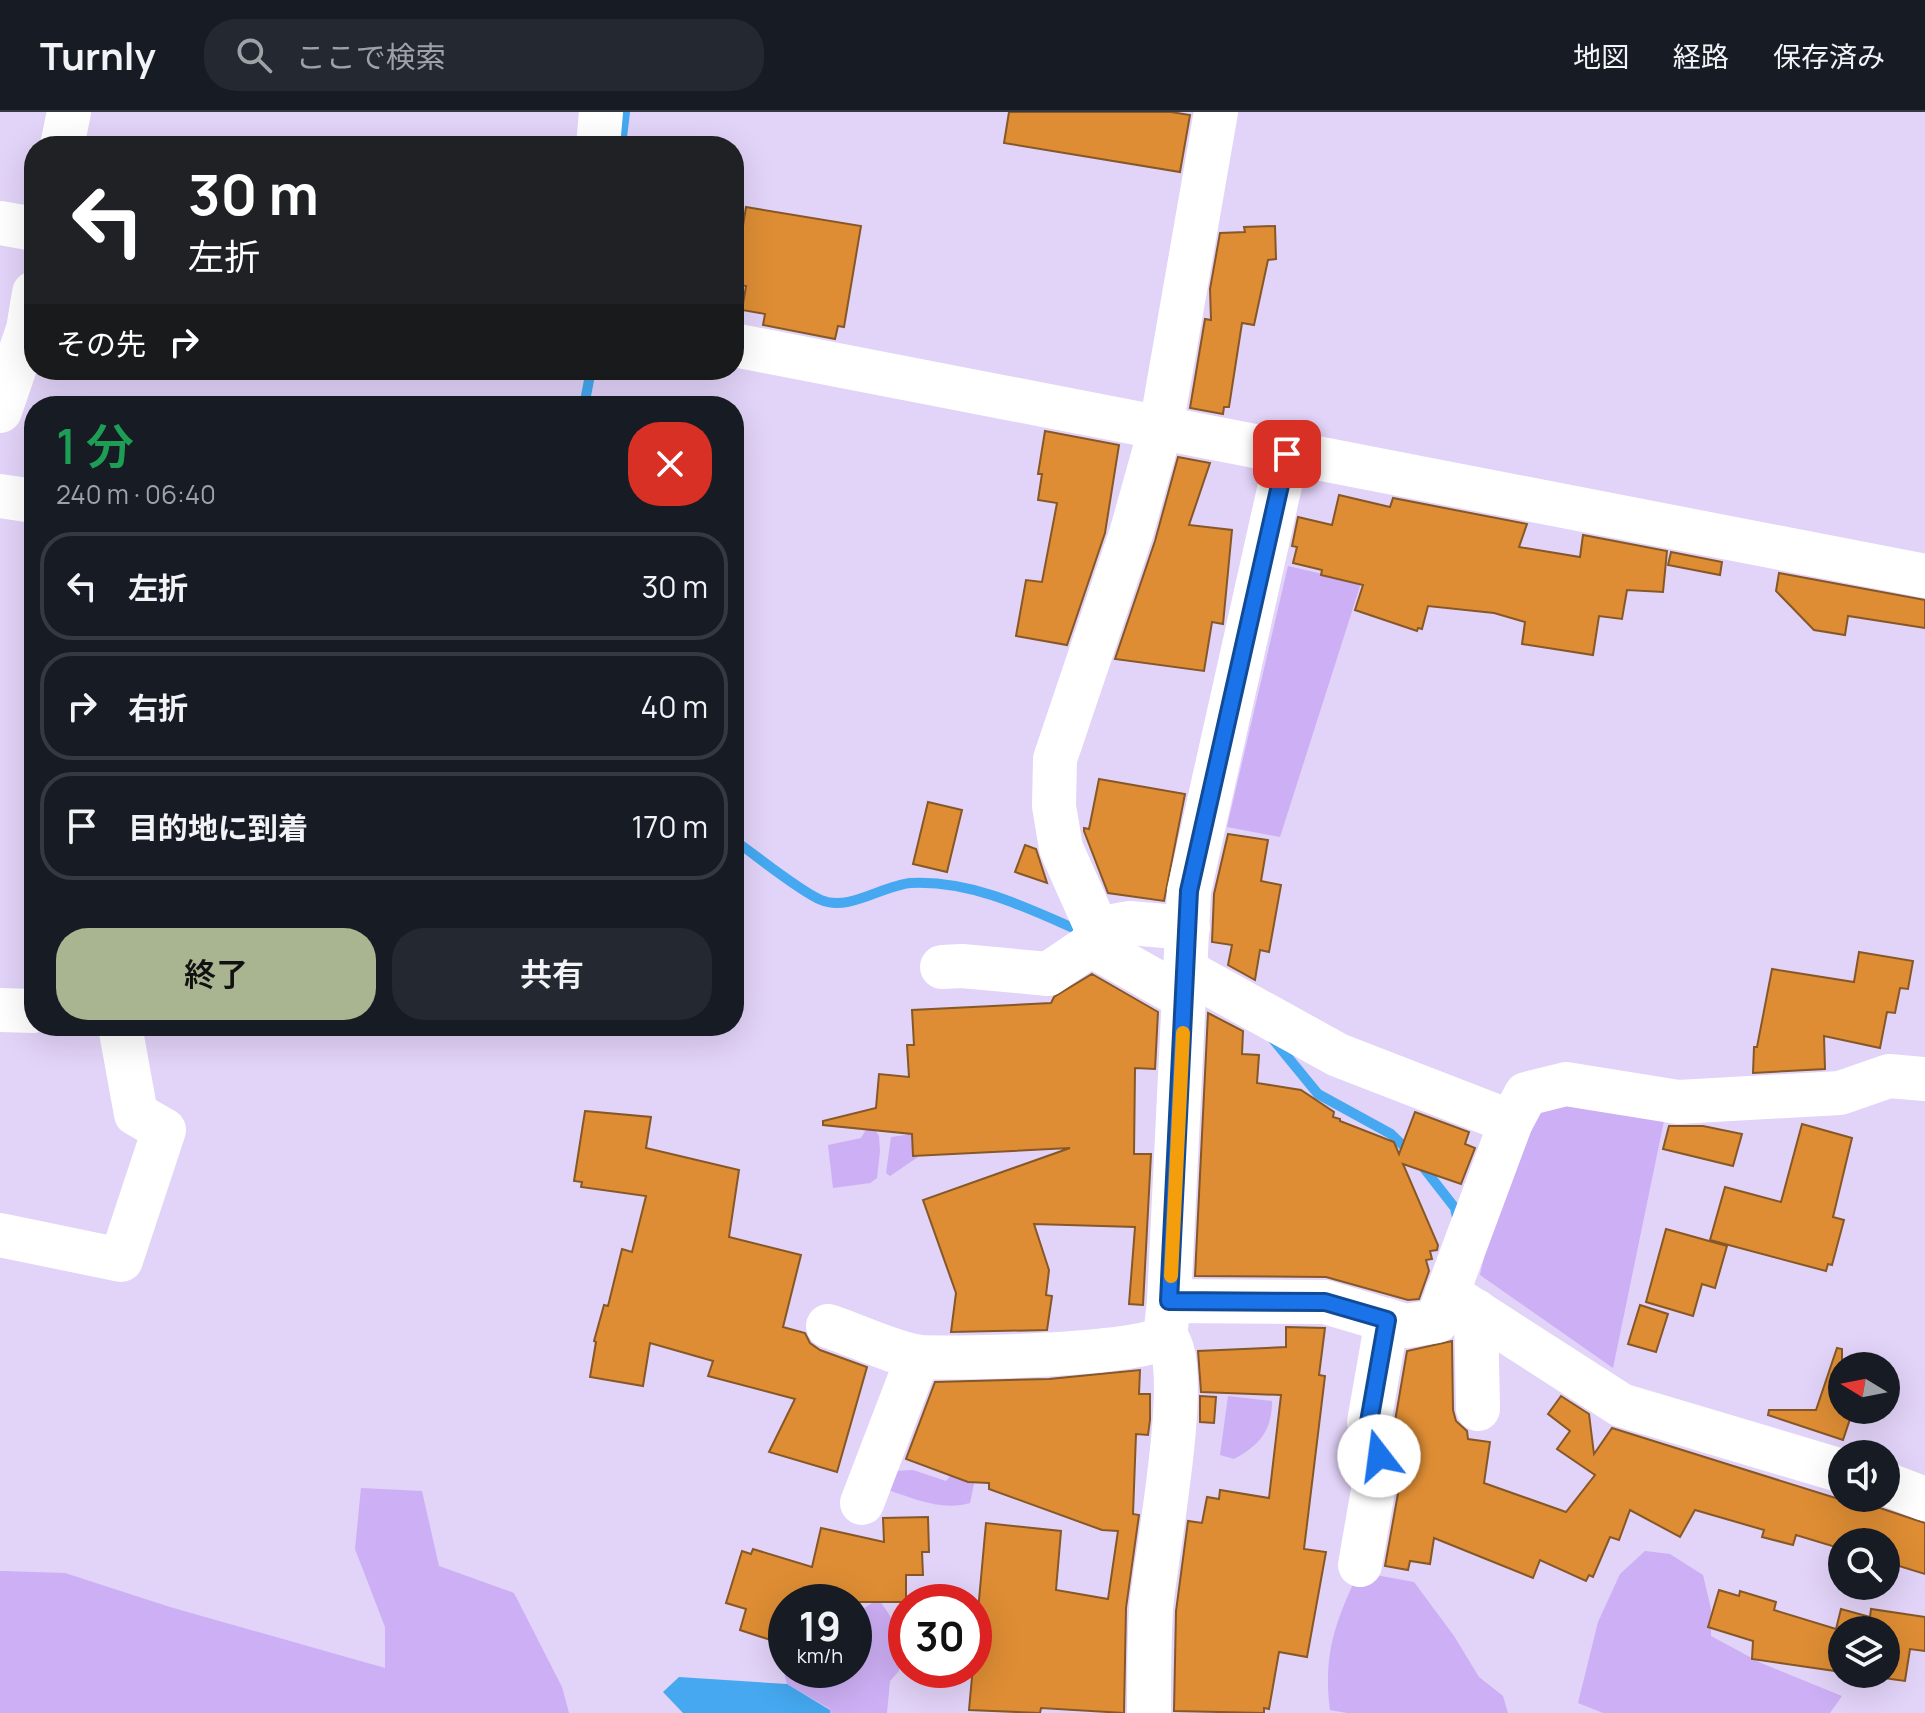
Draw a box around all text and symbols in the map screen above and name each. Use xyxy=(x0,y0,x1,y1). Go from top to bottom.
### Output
search box xyxy=(204,19,764,91)
text: Turnly xyxy=(40,29,156,81)
icon: search xyxy=(232,33,276,77)
text: ここで検索 xyxy=(296,36,446,77)
text: 地図 xyxy=(1573,37,1629,75)
text: 経路 xyxy=(1673,37,1729,75)
text: 保存済み xyxy=(1773,37,1885,75)
text: 30 m xyxy=(188,155,319,232)
icon: left xyxy=(56,168,160,272)
text: 左折 xyxy=(188,232,260,281)
icon: right xyxy=(162,320,206,364)
text: その先 xyxy=(56,323,146,364)
text: 1 分 xyxy=(56,413,134,478)
pin xyxy=(1253,420,1321,488)
button: close xyxy=(628,422,712,506)
icon: arrive xyxy=(1265,432,1309,476)
text: 240 m · 06:40 xyxy=(56,476,216,512)
icon: left xyxy=(60,564,104,608)
text: 30 m xyxy=(642,566,708,607)
text: 左折 xyxy=(128,567,188,608)
icon: right xyxy=(60,684,104,728)
text: 40 m xyxy=(641,686,708,727)
text: 右折 xyxy=(128,687,188,728)
icon: arrive xyxy=(60,804,104,848)
text: 170 m xyxy=(631,806,708,847)
text: 目的地に到着 xyxy=(128,807,308,848)
button: 終了 xyxy=(56,928,376,1020)
button: 共有 xyxy=(392,928,712,1020)
north arrow xyxy=(1828,1352,1900,1424)
map controls xyxy=(1828,1352,1900,1688)
position arrow xyxy=(1337,1414,1421,1498)
button: sound xyxy=(1828,1440,1900,1512)
button: search xyxy=(1828,1528,1900,1600)
speed limit sign: 30 xyxy=(888,1584,992,1688)
text: 19 xyxy=(799,1598,841,1653)
button: layers xyxy=(1828,1616,1900,1688)
text: km/h xyxy=(797,1642,843,1669)

